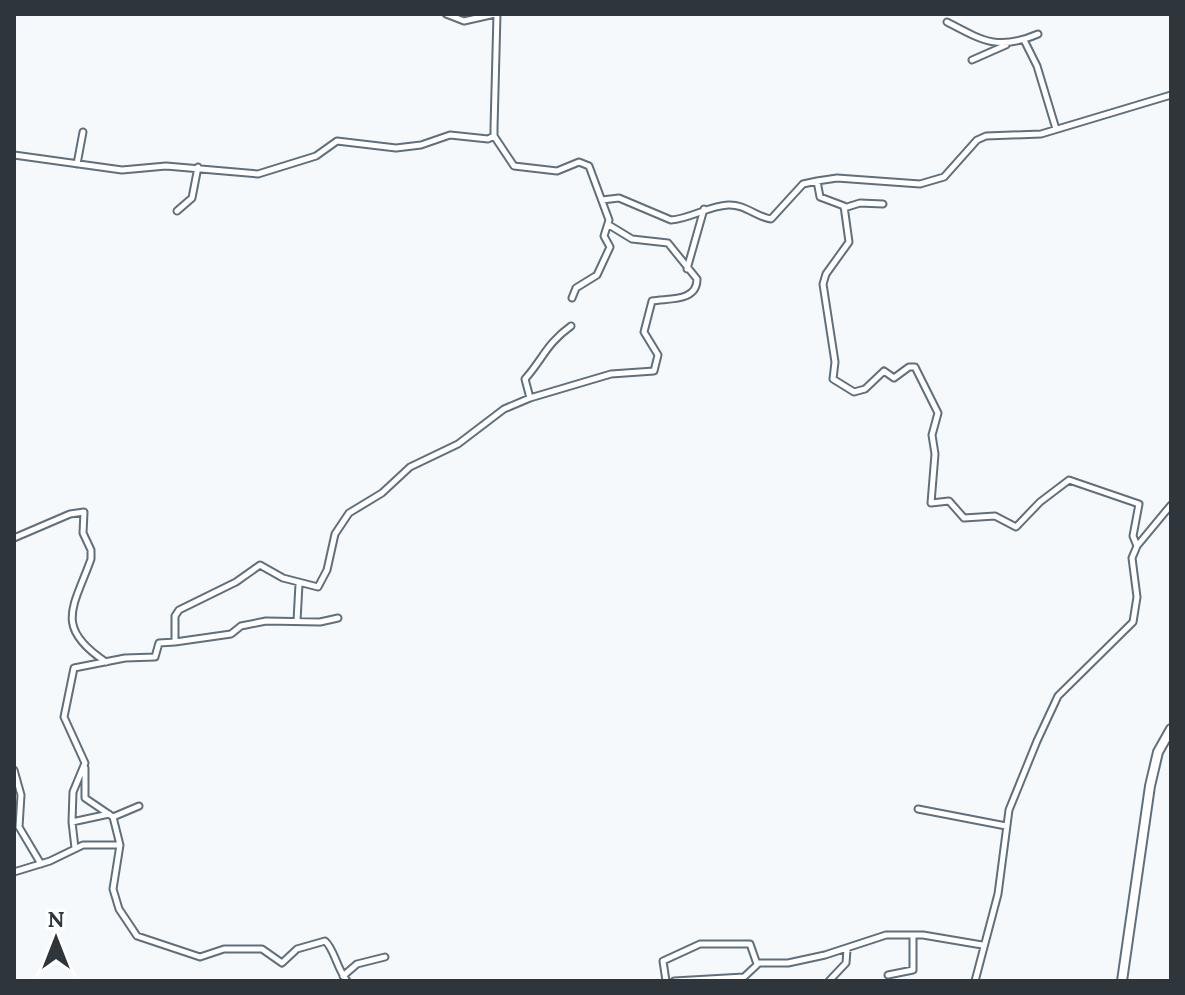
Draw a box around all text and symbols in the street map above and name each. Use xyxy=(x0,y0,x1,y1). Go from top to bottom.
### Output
north arrow xyxy=(16,899,96,979)
text: N xyxy=(47,905,65,933)

